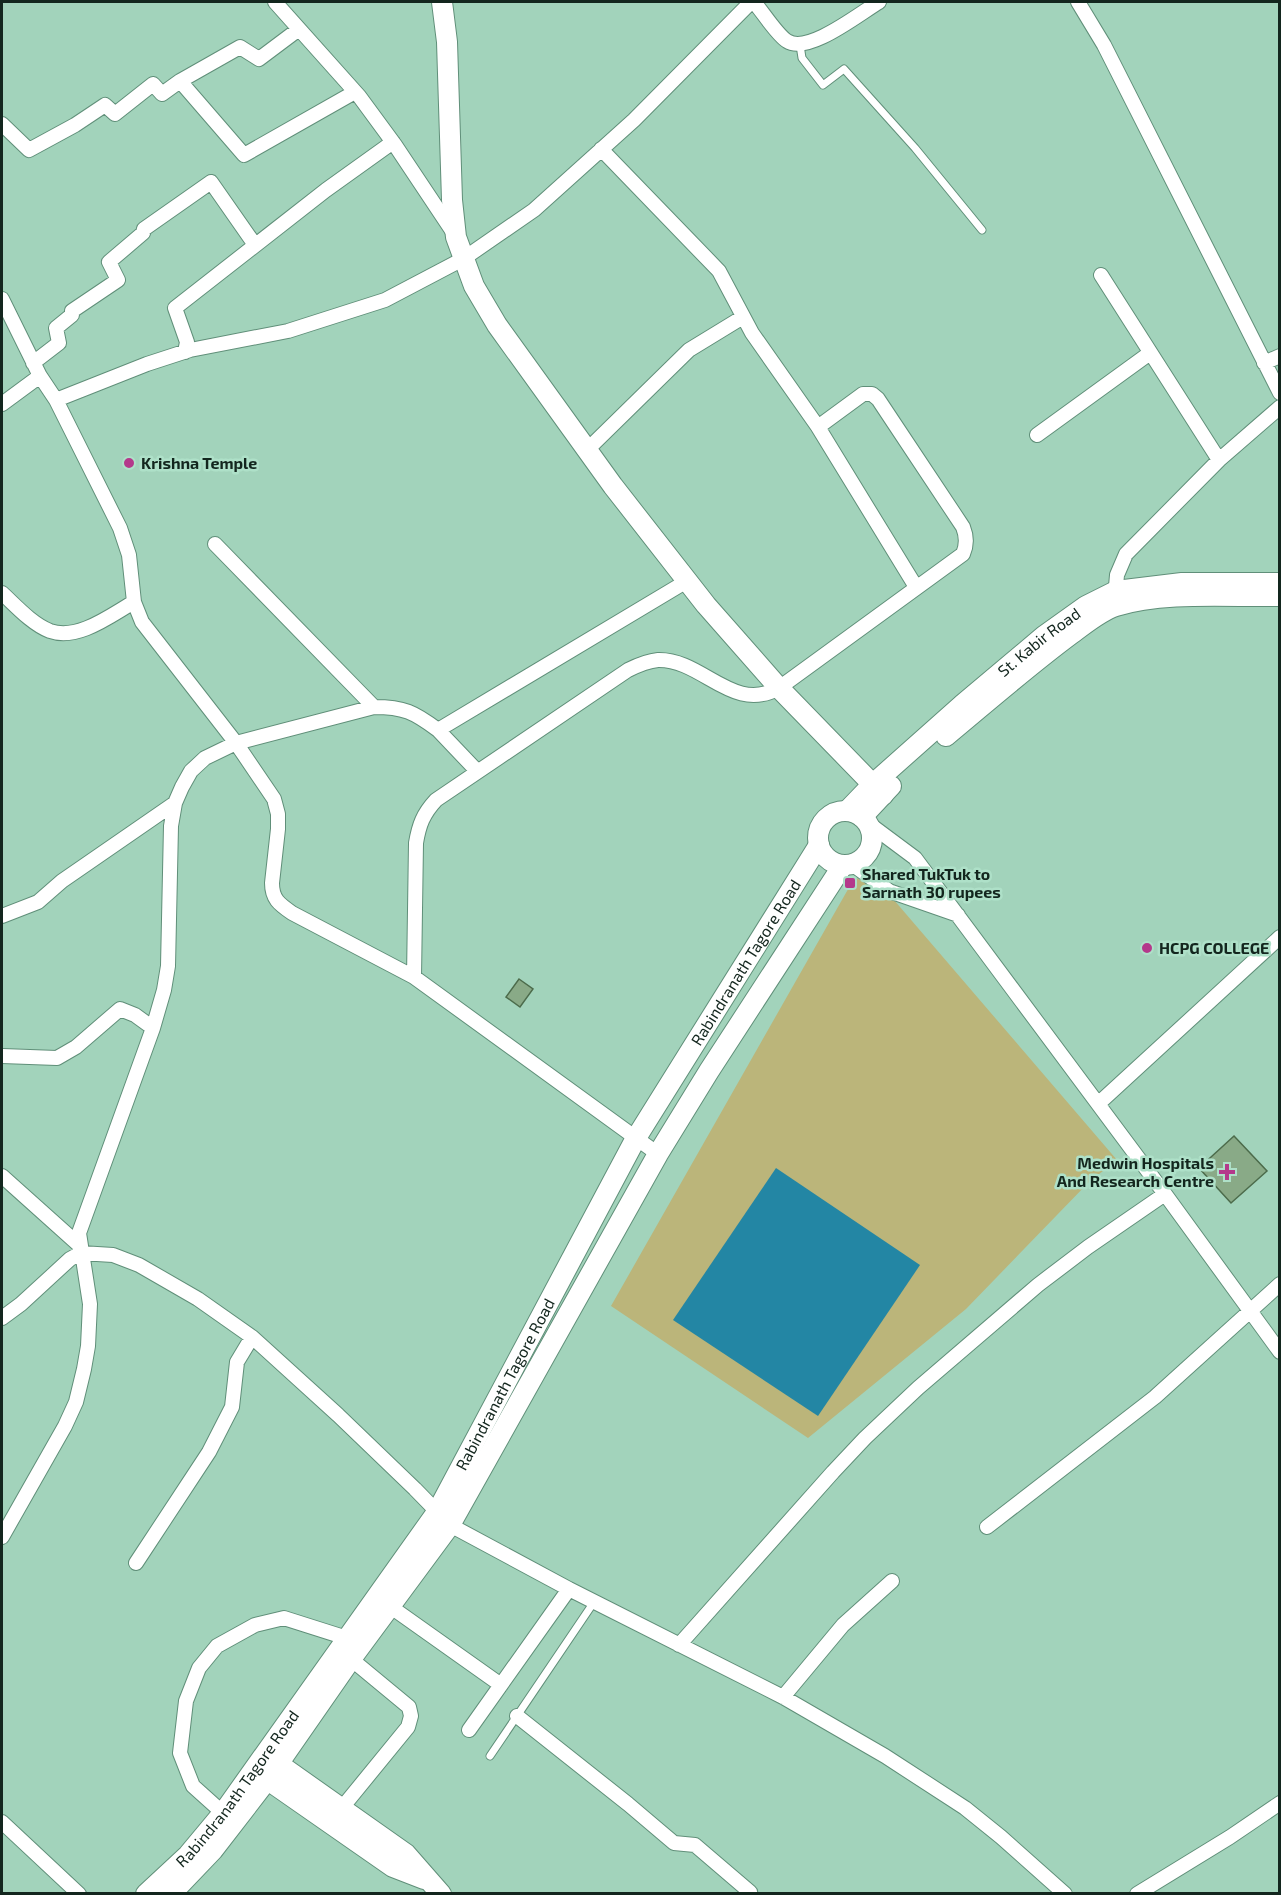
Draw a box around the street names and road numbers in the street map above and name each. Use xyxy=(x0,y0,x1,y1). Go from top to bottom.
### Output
street label: St. Kabir Road xyxy=(993,603,1084,680)
street label: Rabindranath Tagore Road xyxy=(686,876,804,1049)
street label: Rabindranath Tagore Road xyxy=(451,1295,558,1473)
street label: Rabindranath Tagore Road xyxy=(171,1706,302,1871)

